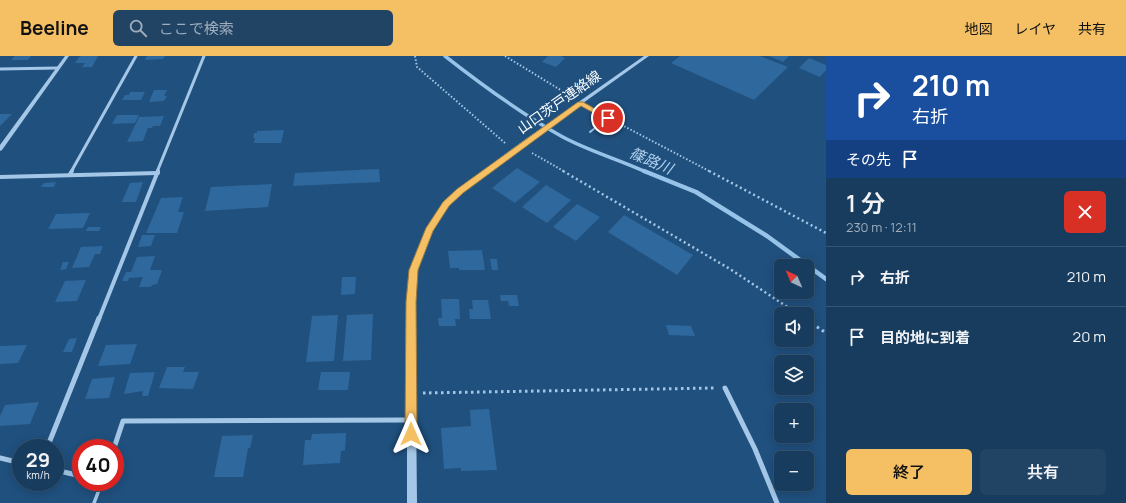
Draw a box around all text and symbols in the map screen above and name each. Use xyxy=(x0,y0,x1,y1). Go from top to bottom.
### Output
search box xyxy=(113,10,393,46)
text: Beeline xyxy=(20,15,89,41)
icon: search xyxy=(127,17,149,39)
text: ここで検索 xyxy=(159,18,234,39)
text: 地図 xyxy=(964,19,992,38)
text: レイヤ xyxy=(1014,19,1056,38)
text: 共有 xyxy=(1078,19,1106,38)
street label: 山口茨戸連絡線 xyxy=(513,66,604,137)
text: 210 m xyxy=(912,66,990,104)
icon: right xyxy=(846,72,898,124)
pin xyxy=(591,101,625,135)
text: 右折 xyxy=(912,104,948,128)
icon: arrive xyxy=(597,107,619,129)
water label: 篠路川 xyxy=(626,142,678,180)
icon: arrive xyxy=(899,148,921,170)
text: その先 xyxy=(846,149,891,170)
text: 1 分 xyxy=(846,186,885,219)
button: close xyxy=(1064,191,1106,233)
text: 230 m · 12:11 xyxy=(846,218,917,236)
north arrow xyxy=(774,259,814,299)
map controls xyxy=(774,259,814,491)
icon: right xyxy=(846,266,868,288)
text: 210 m xyxy=(1067,266,1106,287)
text: 右折 xyxy=(880,267,910,288)
button: sound xyxy=(774,307,814,347)
icon: arrive xyxy=(846,326,868,348)
text: 20 m xyxy=(1073,326,1106,347)
text: 目的地に到着 xyxy=(880,327,970,348)
button: layers xyxy=(774,355,814,395)
button: + xyxy=(774,403,814,443)
position arrow xyxy=(390,413,432,455)
speed limit sign: 40 xyxy=(72,439,124,491)
text: 29 xyxy=(26,446,50,473)
button: 終了 xyxy=(846,449,972,495)
button: 共有 xyxy=(980,449,1106,495)
button: − xyxy=(774,451,814,491)
text: km/h xyxy=(26,468,50,482)

